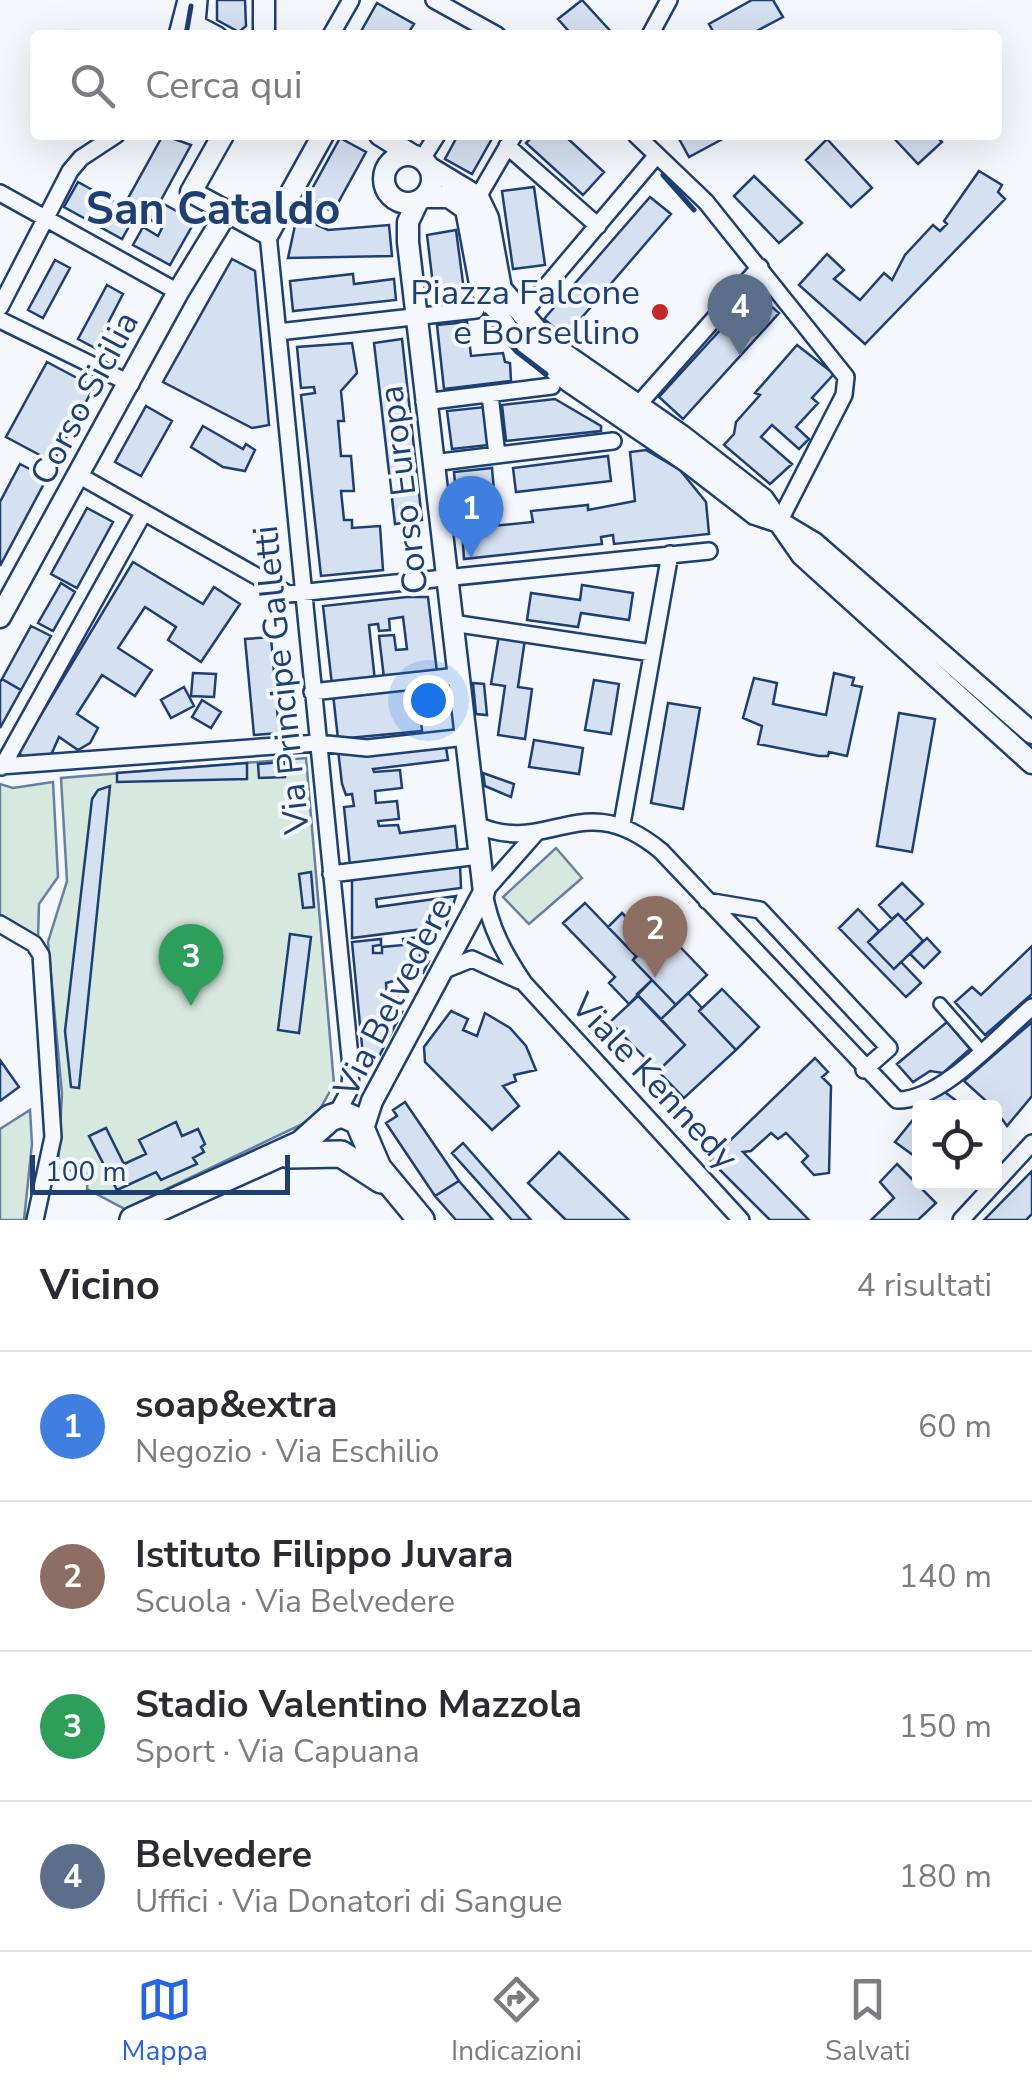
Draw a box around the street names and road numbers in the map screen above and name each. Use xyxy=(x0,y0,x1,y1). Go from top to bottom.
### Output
street label: Corso Sicilia xyxy=(19,303,150,493)
street label: Corso Europa xyxy=(367,383,440,597)
street label: Via Principe Galletti xyxy=(242,523,321,837)
street label: Via Belvedere xyxy=(322,889,464,1106)
street label: Viale Kennedy xyxy=(560,982,749,1180)

